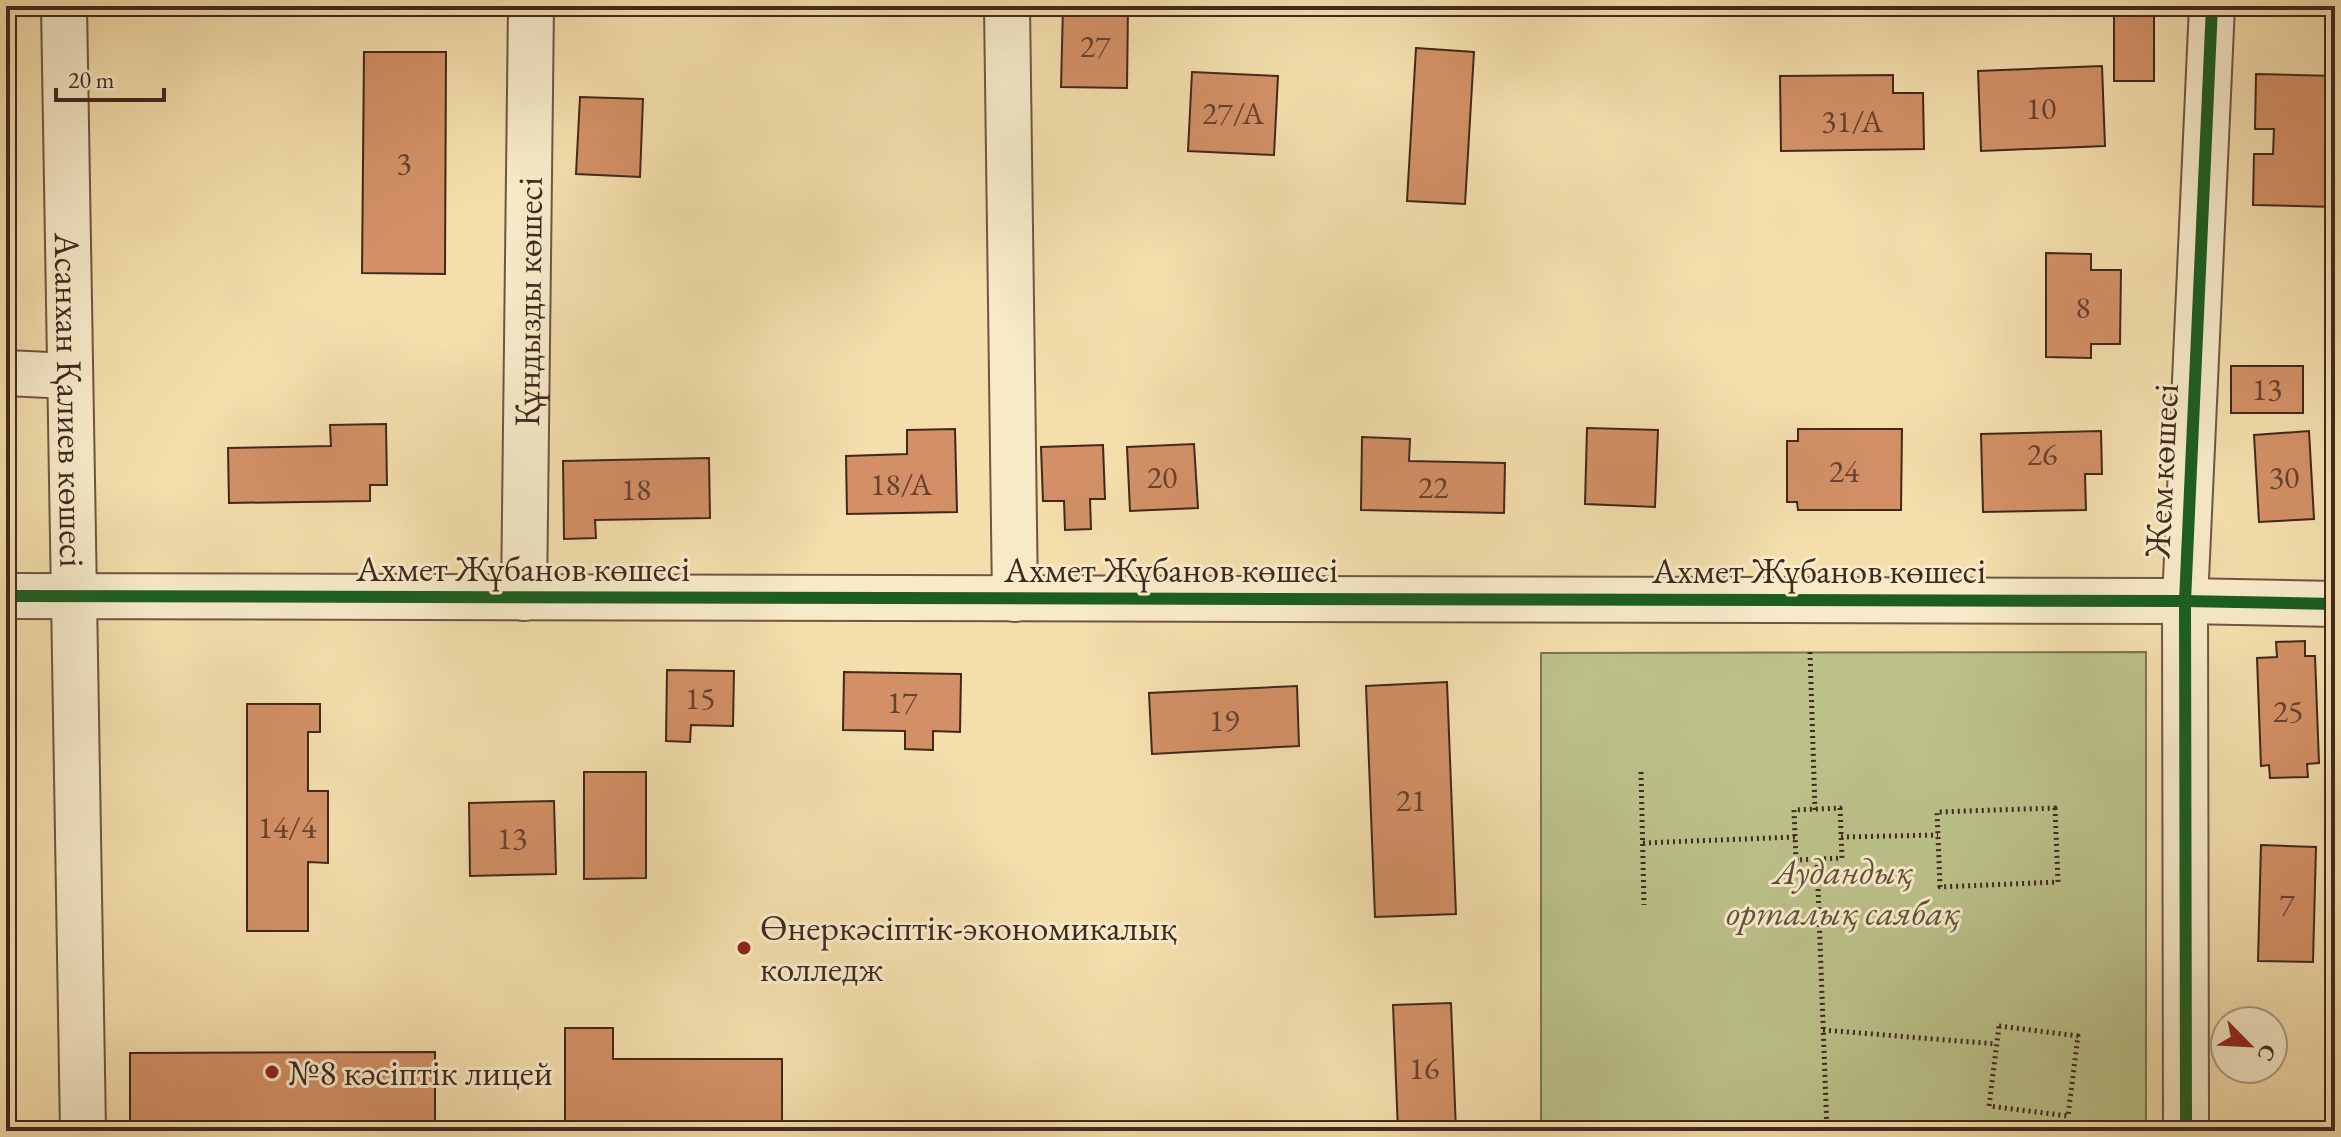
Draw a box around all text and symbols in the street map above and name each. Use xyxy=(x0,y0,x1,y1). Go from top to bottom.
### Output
house number: 27 xyxy=(1080,25,1111,67)
scale bar xyxy=(56,52,164,102)
text: 20 m xyxy=(68,64,115,95)
house number: 10 xyxy=(2026,87,2056,129)
house number: 27/А xyxy=(1202,92,1265,134)
house number: 31/А xyxy=(1821,100,1884,142)
house number: 3 xyxy=(396,142,412,184)
street label: Құндызды көшесі xyxy=(503,177,552,427)
street label: Асанхан Қалиев көшесі xyxy=(44,231,97,568)
house number: 8 xyxy=(2075,286,2091,328)
house number: 13 xyxy=(2252,368,2282,410)
street label: Жем көшесі xyxy=(2133,382,2189,560)
house number: 26 xyxy=(2027,433,2057,475)
house number: 24 xyxy=(1829,450,1860,492)
house number: 20 xyxy=(1147,456,1177,498)
house number: 30 xyxy=(2269,456,2299,498)
house number: 18/А xyxy=(870,463,933,505)
house number: 22 xyxy=(1418,466,1449,508)
house number: 18 xyxy=(621,468,651,510)
street label: Ахмет Жұбанов көшесі xyxy=(355,545,690,592)
street label: Ахмет Жұбанов көшесі xyxy=(1003,546,1338,593)
street label: Ахмет Жұбанов көшесі xyxy=(1651,547,1986,594)
house number: 15 xyxy=(685,677,715,719)
house number: 17 xyxy=(887,681,918,723)
house number: 25 xyxy=(2273,690,2303,732)
house number: 19 xyxy=(1209,699,1239,741)
house number: 21 xyxy=(1396,779,1426,821)
house number: 14/4 xyxy=(258,806,317,848)
house number: 13 xyxy=(497,817,527,859)
park label: Аудандық орталық саябақ xyxy=(1726,848,1961,936)
house number: 7 xyxy=(2279,883,2295,925)
place label: Өнеркәсіптік-экономикалық колледж xyxy=(760,904,1177,992)
marker: Өнеркәсіптік-экономикалық колледж xyxy=(735,939,753,957)
north arrow xyxy=(2209,1005,2289,1085)
text: С xyxy=(2250,1040,2283,1066)
house number: 16 xyxy=(1409,1047,1439,1089)
place label: №8 кәсіптік лицей xyxy=(288,1049,553,1096)
marker: №8 кәсіптік лицей xyxy=(263,1063,281,1081)

